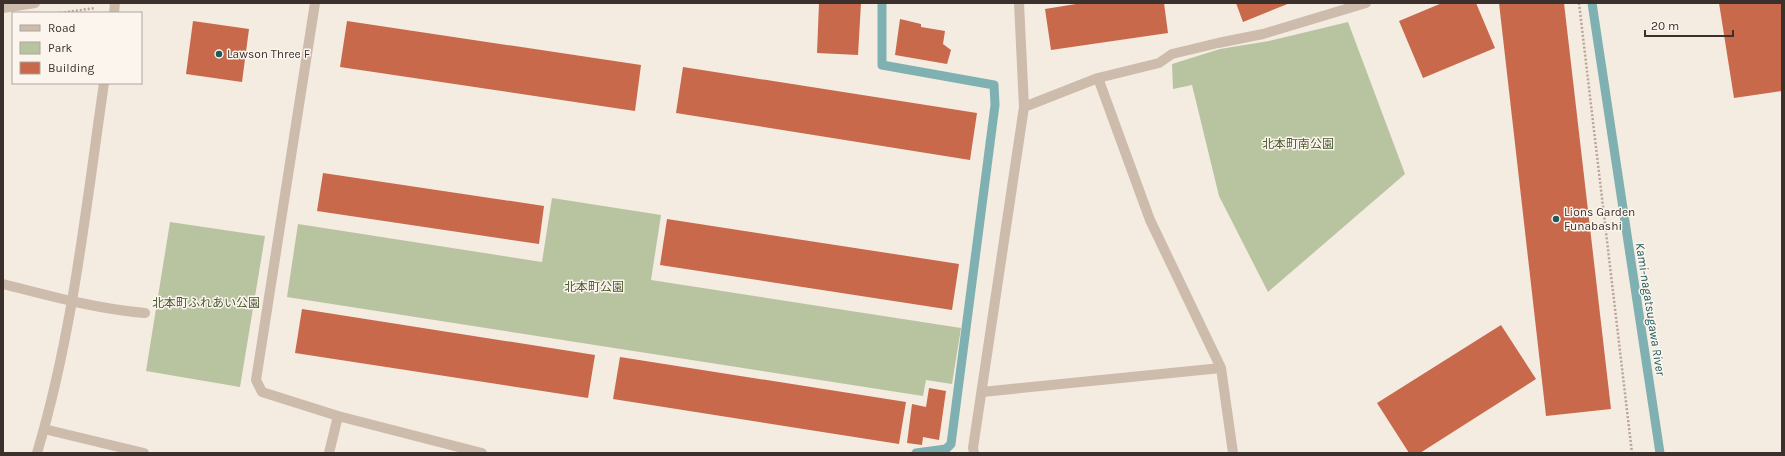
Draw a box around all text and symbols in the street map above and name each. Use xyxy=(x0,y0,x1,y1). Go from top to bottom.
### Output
legend xyxy=(12,12,142,84)
scale bar xyxy=(1645,12,1733,38)
text: 20 m xyxy=(1651,19,1679,33)
text: Road xyxy=(48,21,76,35)
text: Park xyxy=(48,41,73,55)
place label: Lawson Three F xyxy=(227,47,310,61)
marker: Lawson Three F xyxy=(214,49,224,59)
text: Building xyxy=(48,61,95,75)
park label: 北本町南公園 xyxy=(1262,137,1334,151)
place label: Lions Garden Funabashi xyxy=(1564,205,1635,233)
marker: Lions Garden Funabashi xyxy=(1551,214,1561,224)
water label: Kami-nagatsugawa River xyxy=(1633,241,1669,377)
park label: 北本町公園 xyxy=(564,280,624,294)
park label: 北本町ふれあい公園 xyxy=(152,296,260,310)

